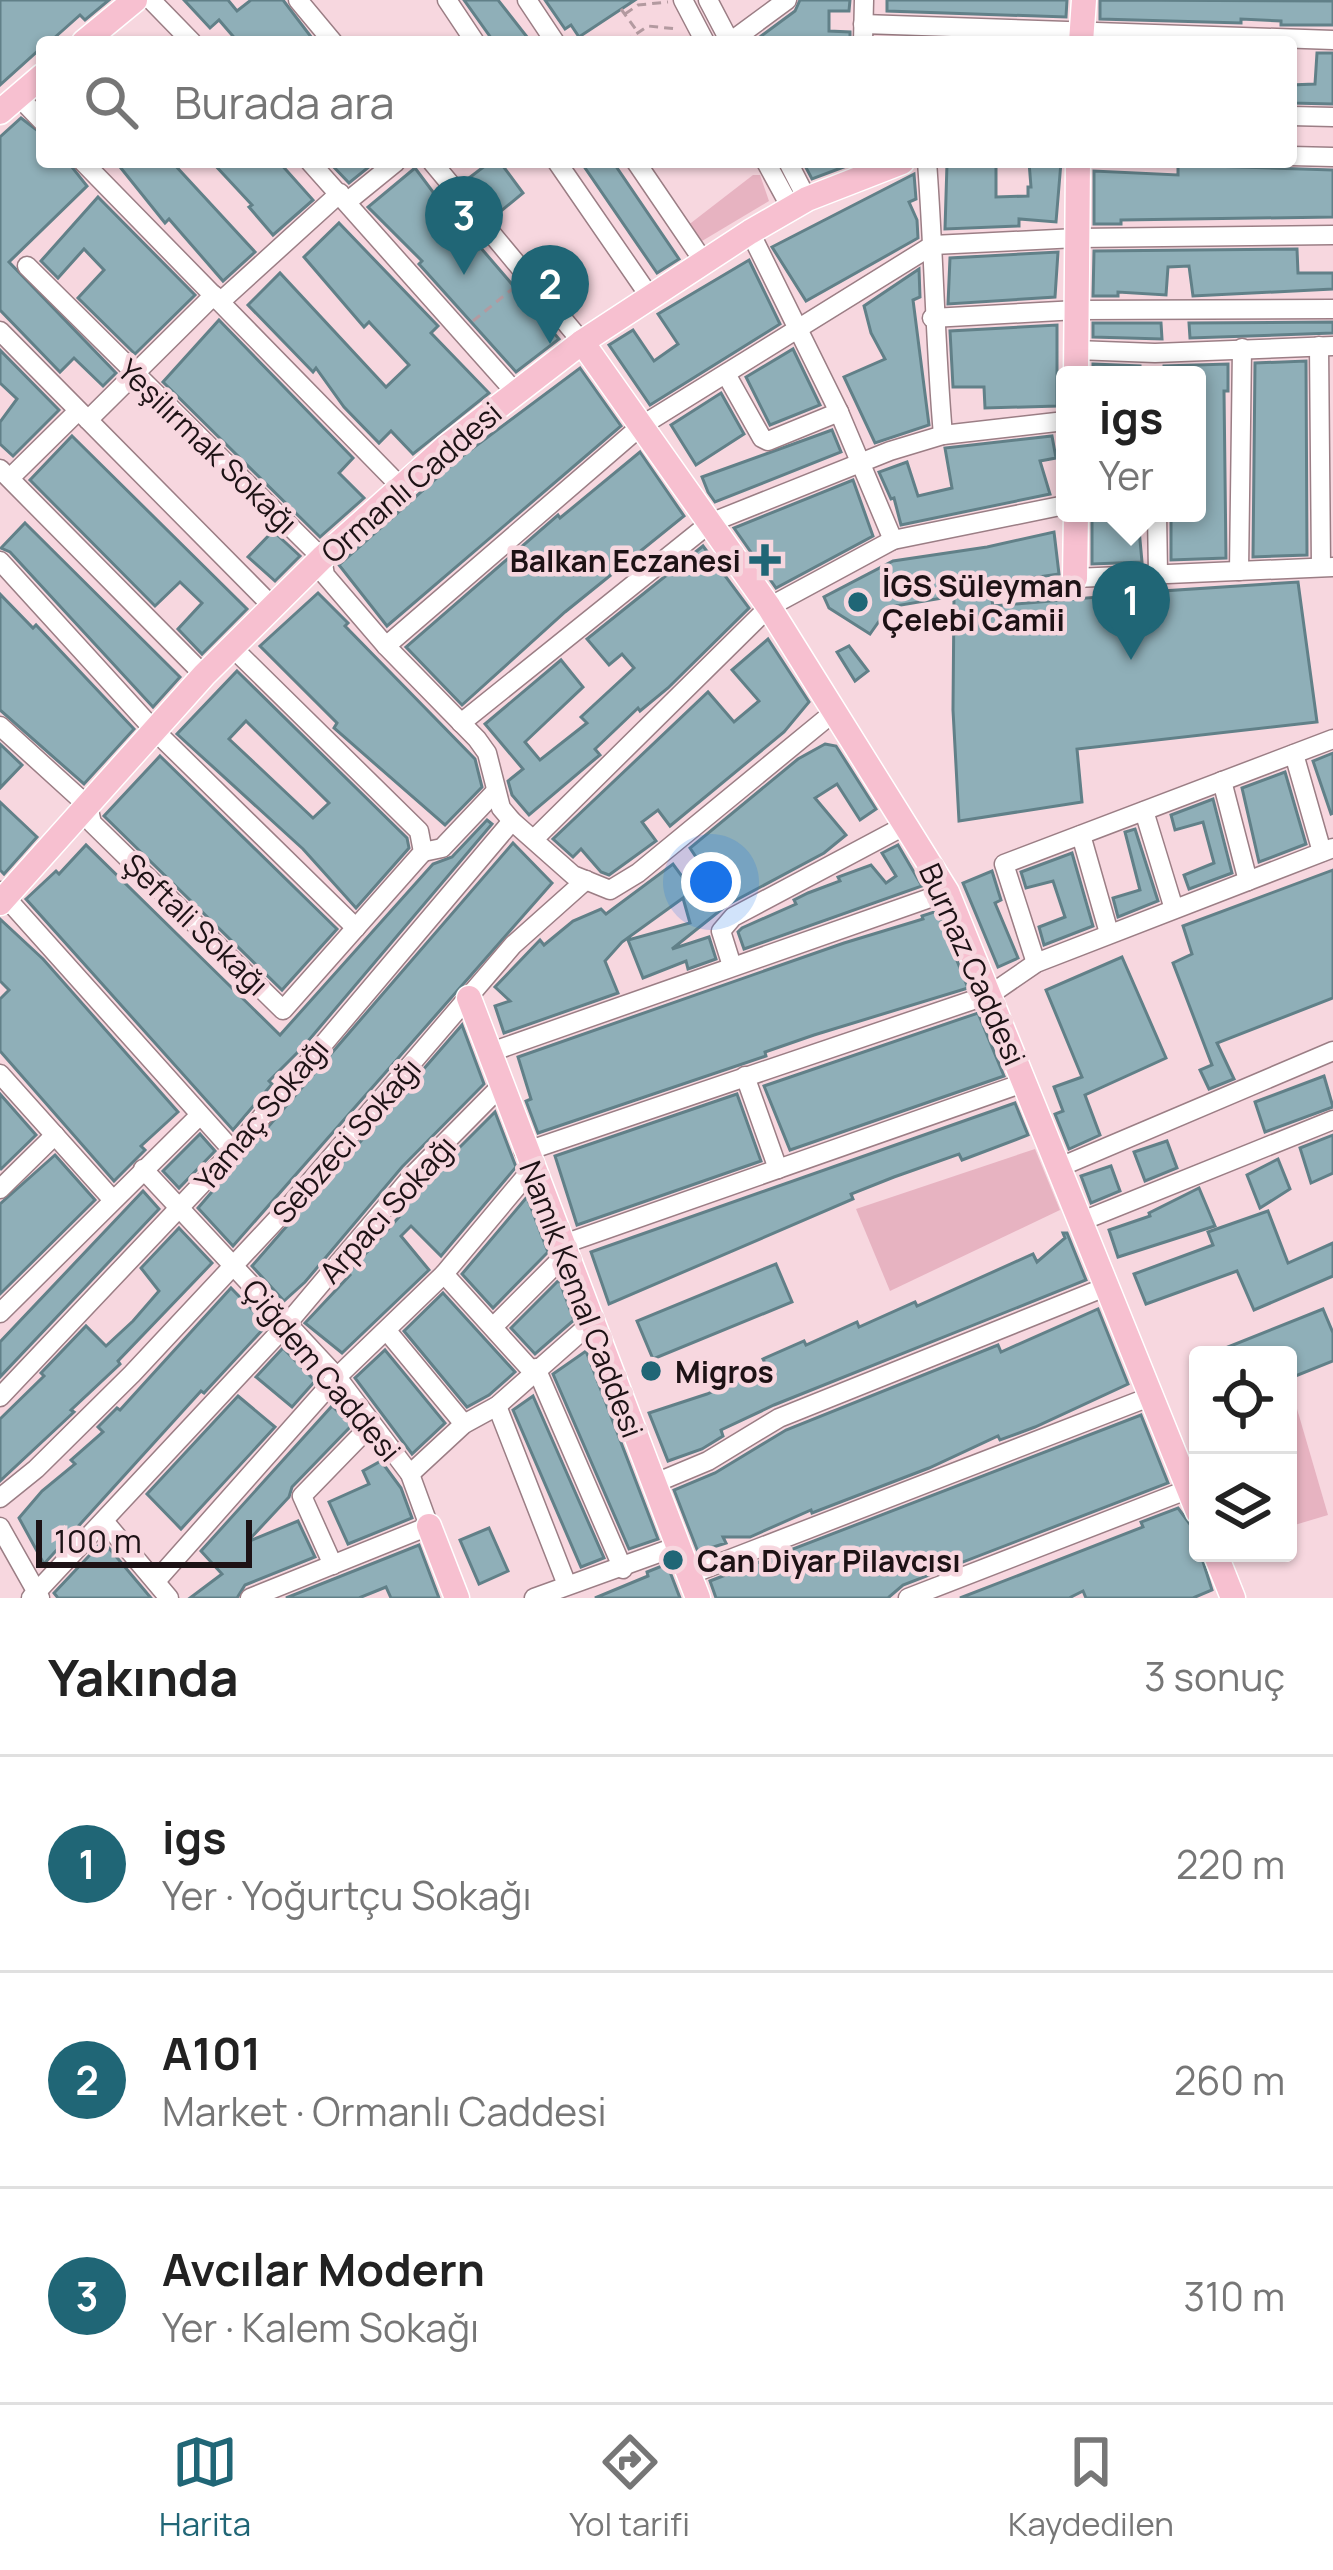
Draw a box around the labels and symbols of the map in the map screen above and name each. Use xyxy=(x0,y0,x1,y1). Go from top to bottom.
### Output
pin: 3 xyxy=(425,176,503,275)
pin: 2 xyxy=(511,245,589,344)
street label: Yeşilırmak Sokağı xyxy=(109,350,307,542)
street label: Ormanlı Caddesi xyxy=(312,392,510,572)
place label: Balkan Eczanesi xyxy=(510,540,741,581)
marker: Balkan Eczanesi xyxy=(752,547,778,573)
pin: 1 xyxy=(1092,561,1170,660)
place label: İGS Süleyman Çelebi Camii xyxy=(882,565,1083,640)
marker: İGS Süleyman Çelebi Camii xyxy=(845,589,871,615)
street label: Şeftali Sokağı xyxy=(114,844,278,1004)
your location xyxy=(681,852,741,912)
street label: Burnaz Caddesi xyxy=(910,856,1036,1072)
street label: Yamaç Sokağı xyxy=(185,1029,337,1199)
street label: Sebzeci Sokağı xyxy=(263,1048,429,1232)
street label: Arpacı Sokağı xyxy=(310,1126,464,1292)
street label: Namık Kemal Caddesi xyxy=(510,1155,654,1443)
street label: Çiğdem Caddesi xyxy=(233,1270,411,1470)
place label: Migros xyxy=(675,1351,774,1392)
marker: Migros xyxy=(638,1358,664,1384)
scale bar xyxy=(36,1514,252,1567)
place label: Can Diyar Pilavcısı xyxy=(697,1540,961,1581)
marker: Can Diyar Pilavcısı xyxy=(660,1547,686,1573)

